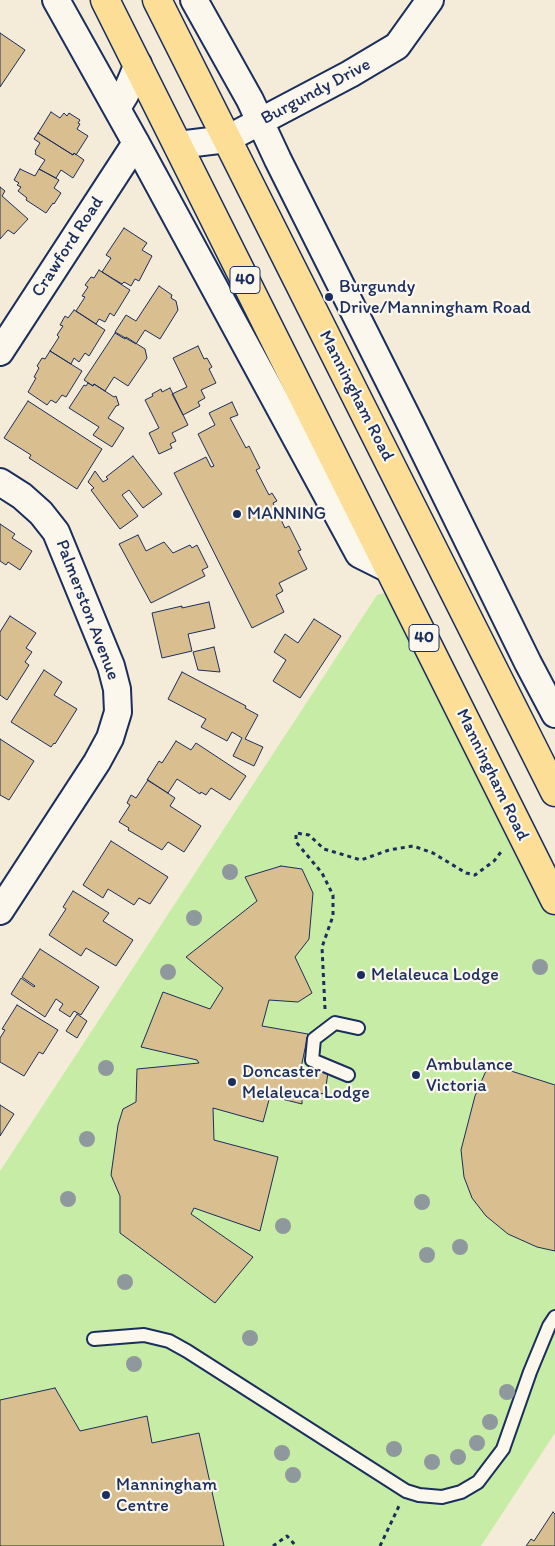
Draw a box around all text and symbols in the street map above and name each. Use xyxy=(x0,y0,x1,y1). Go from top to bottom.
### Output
street label: Burgundy Drive xyxy=(258,54,374,130)
street label: Crawford Road xyxy=(27,193,109,301)
road number: 40 xyxy=(230,266,260,294)
place label: Burgundy Drive/Manningham Road xyxy=(339,276,531,318)
marker: Burgundy Drive/Manningham Road xyxy=(323,291,335,303)
street label: Manningham Road xyxy=(314,327,398,465)
place label: MANNING xyxy=(247,503,326,525)
marker: MANNING xyxy=(231,508,243,520)
street label: Palmerston Avenue xyxy=(50,537,124,683)
road number: 40 xyxy=(409,624,439,651)
street label: Manningham Road xyxy=(451,706,533,844)
place label: Melaleuca Lodge xyxy=(371,964,499,986)
marker: Melaleuca Lodge xyxy=(355,969,367,981)
place label: Ambulance Victoria xyxy=(426,1054,513,1096)
place label: Doncaster Melaleuca Lodge xyxy=(242,1061,370,1104)
marker: Ambulance Victoria xyxy=(410,1069,422,1081)
marker: Doncaster Melaleuca Lodge xyxy=(226,1076,238,1088)
place label: Manningham Centre xyxy=(116,1474,217,1516)
marker: Manningham Centre xyxy=(100,1489,112,1501)

